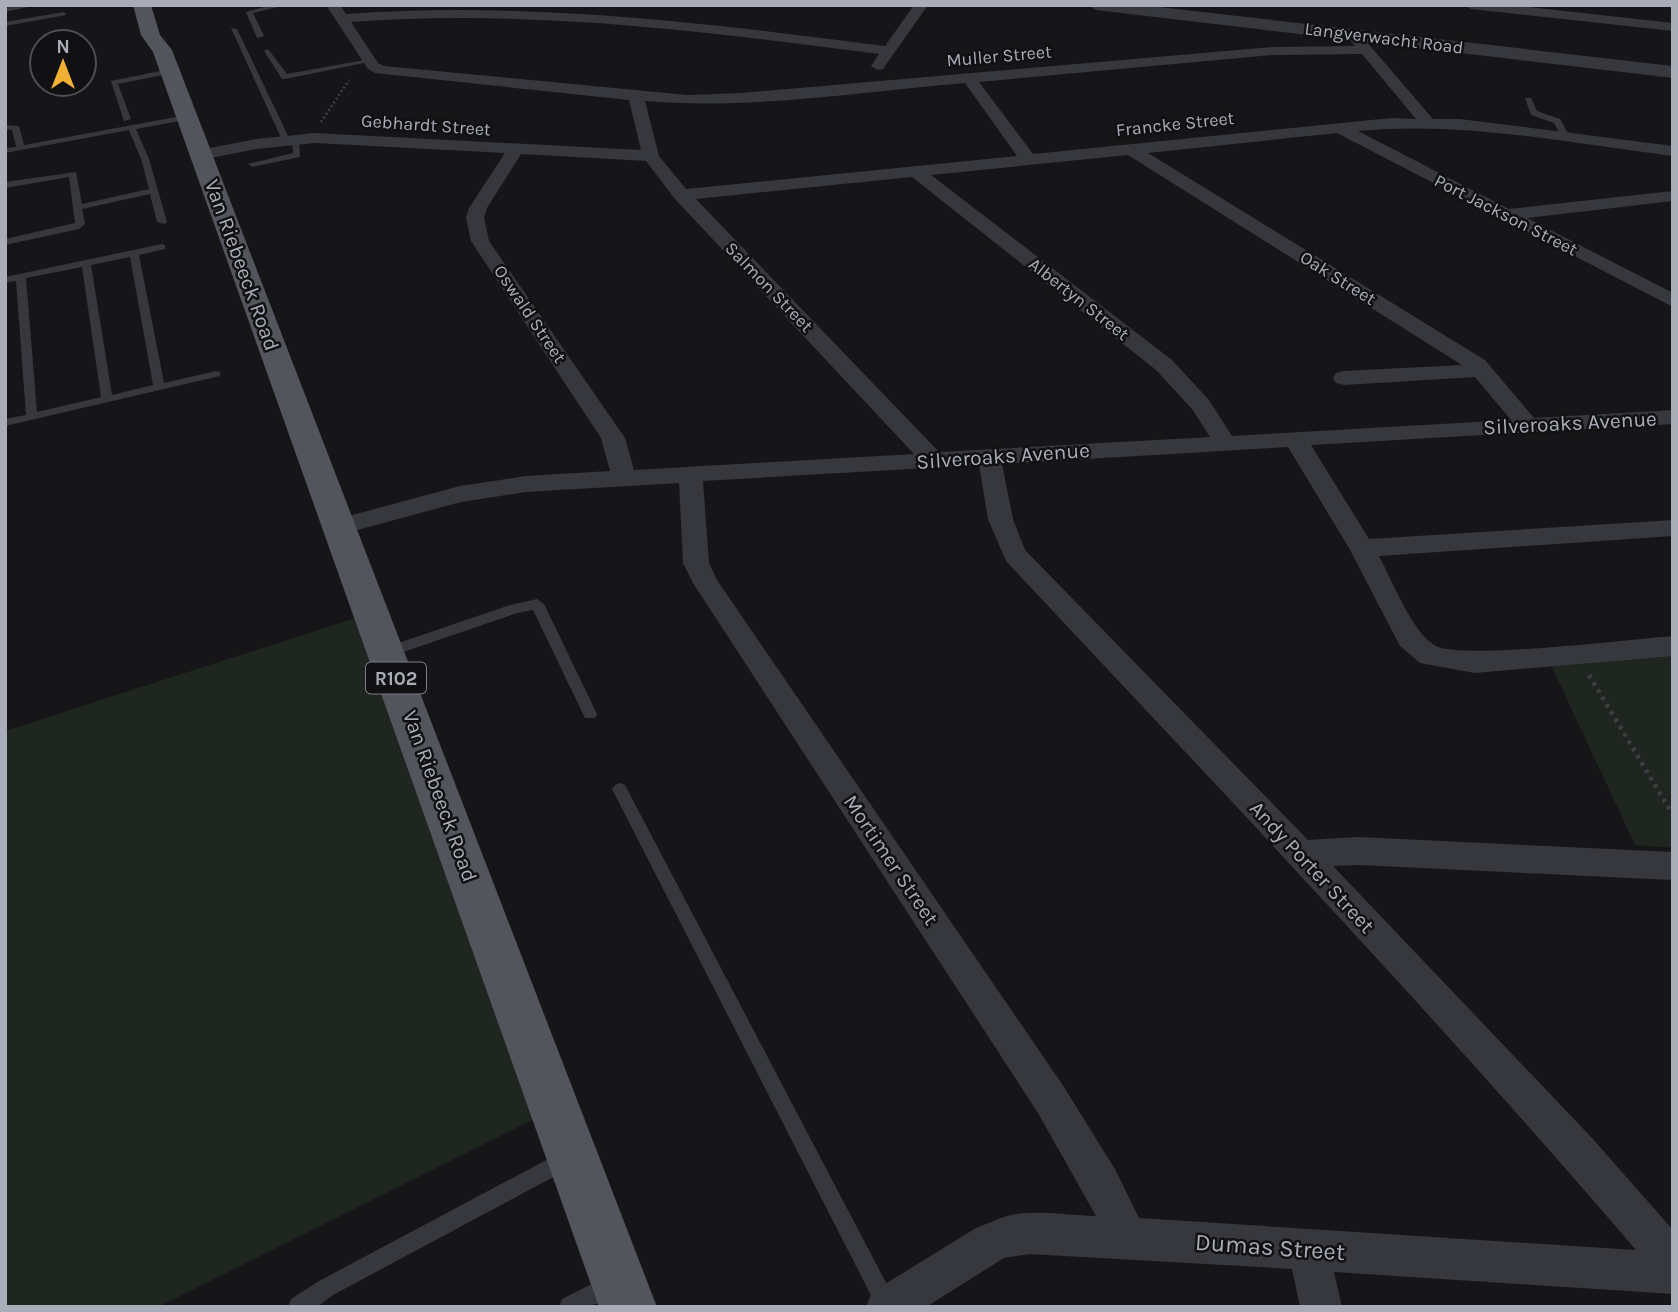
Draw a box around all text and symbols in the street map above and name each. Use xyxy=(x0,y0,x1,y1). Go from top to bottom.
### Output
street label: Langverwacht Road xyxy=(1303,17,1465,59)
north arrow xyxy=(28,28,98,98)
text: N xyxy=(56,36,70,58)
street label: Muller Street xyxy=(945,40,1053,72)
street label: Francke Street xyxy=(1115,107,1236,141)
street label: Gebhardt Street xyxy=(360,109,492,141)
street label: Port Jackson Street xyxy=(1431,169,1581,261)
street label: Van Riebeeck Road xyxy=(200,176,284,354)
street label: Salmon Street xyxy=(720,237,818,337)
street label: Oak Street xyxy=(1296,246,1380,310)
street label: Albertyn Street xyxy=(1024,253,1134,345)
street label: Oswald Street xyxy=(489,261,571,367)
street label: Silveroaks Avenue xyxy=(1483,406,1657,440)
street label: Silveroaks Avenue xyxy=(915,438,1091,474)
road number: R102 xyxy=(366,663,426,694)
street label: Van Riebeeck Road xyxy=(398,707,482,885)
street label: Mortimer Street xyxy=(839,790,943,930)
street label: Andy Porter Street xyxy=(1245,796,1379,938)
street label: Dumas Street xyxy=(1194,1228,1346,1266)

